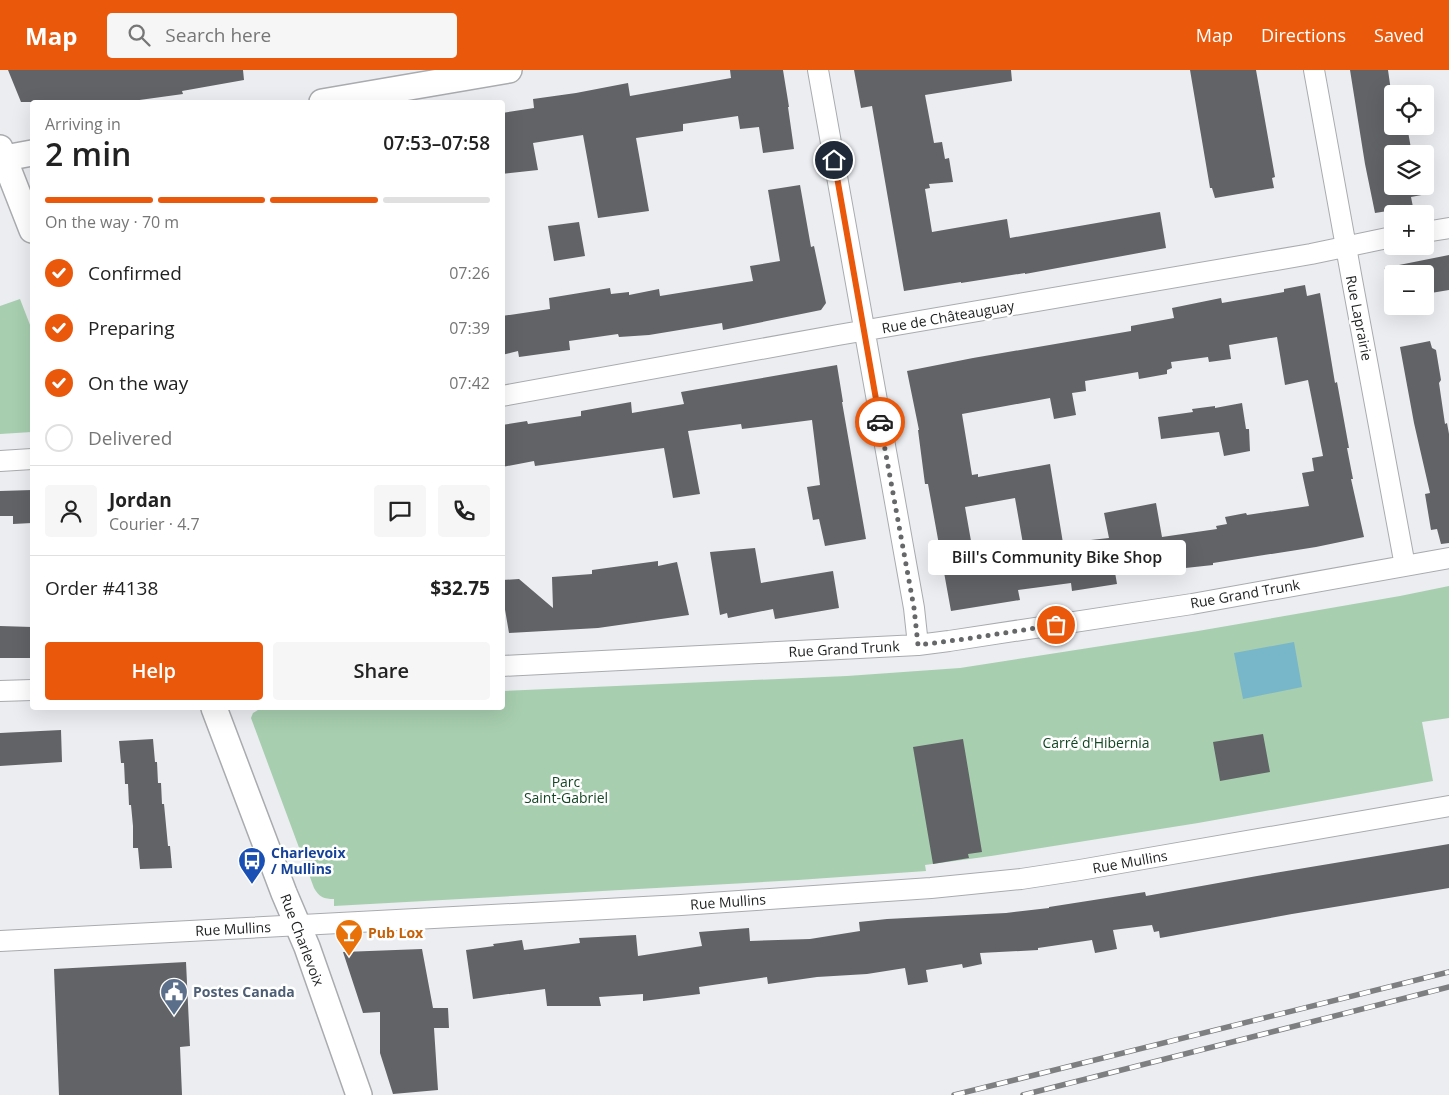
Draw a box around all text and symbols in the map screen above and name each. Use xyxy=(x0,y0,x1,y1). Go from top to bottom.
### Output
search box xyxy=(107,13,457,58)
text: Map xyxy=(25,19,77,52)
icon: search xyxy=(125,21,153,49)
text: Search here xyxy=(165,22,271,48)
text: Map xyxy=(1196,23,1233,47)
text: Directions xyxy=(1261,23,1346,47)
text: Saved xyxy=(1374,23,1424,47)
map controls xyxy=(1384,85,1434,315)
button: locate xyxy=(1384,85,1434,135)
text: Arriving in xyxy=(45,113,121,135)
text: 07:53–07:58 xyxy=(383,130,490,156)
text: 2 min xyxy=(45,132,131,175)
pin xyxy=(813,139,855,181)
button: layers xyxy=(1384,145,1434,195)
icon: home xyxy=(820,146,848,174)
button: + xyxy=(1384,205,1434,255)
text: On the way · 70 m xyxy=(45,211,179,233)
icon: check xyxy=(45,259,73,287)
text: Confirmed xyxy=(88,260,182,286)
text: 07:26 xyxy=(449,262,490,284)
button: − xyxy=(1384,265,1434,315)
street label: Rue Laprairie xyxy=(1342,274,1377,362)
street label: Rue de Châteauguay xyxy=(880,295,1017,338)
icon: check xyxy=(45,314,73,342)
text: Preparing xyxy=(88,315,175,341)
text: 07:39 xyxy=(449,317,490,339)
icon: check xyxy=(45,369,73,397)
text: On the way xyxy=(88,370,188,396)
text: 07:42 xyxy=(449,372,490,394)
courier xyxy=(855,397,905,447)
icon: car xyxy=(866,408,894,436)
text: Delivered xyxy=(88,425,172,451)
button: person xyxy=(45,485,97,537)
button: chat xyxy=(374,485,426,537)
button: phone xyxy=(438,485,490,537)
text: Jordan xyxy=(109,487,172,513)
text: Courier · 4.7 xyxy=(109,513,200,535)
callout: Bill's Community Bike Shop xyxy=(927,540,1185,575)
text: Bill's Community Bike Shop xyxy=(952,546,1162,568)
street label: Rue Grand Trunk xyxy=(1189,574,1302,613)
text: Order #4138 xyxy=(45,575,158,601)
text: $32.75 xyxy=(430,575,490,601)
pin xyxy=(1035,604,1077,646)
icon: bag xyxy=(1042,611,1070,639)
street label: Rue Grand Trunk xyxy=(788,636,901,661)
button: Help xyxy=(45,642,263,700)
button: Share xyxy=(273,642,490,700)
park label: Carré d'Hibernia xyxy=(1042,733,1150,752)
park label: Parc Saint-Gabriel xyxy=(524,772,608,807)
place label: Charlevoix / Mullins xyxy=(271,843,346,878)
bus stop icon: Charlevoix / Mullins xyxy=(237,846,267,885)
street label: Rue Mullins xyxy=(1091,846,1169,877)
street label: Rue Mullins xyxy=(690,889,767,914)
street label: Rue Charlevoix xyxy=(276,891,329,989)
street label: Rue Mullins xyxy=(195,917,272,940)
bar icon: Pub Lox xyxy=(334,918,364,957)
place label: Pub Lox xyxy=(368,923,424,942)
public building icon: Postes Canada xyxy=(159,977,189,1016)
place label: Postes Canada xyxy=(193,982,295,1001)

